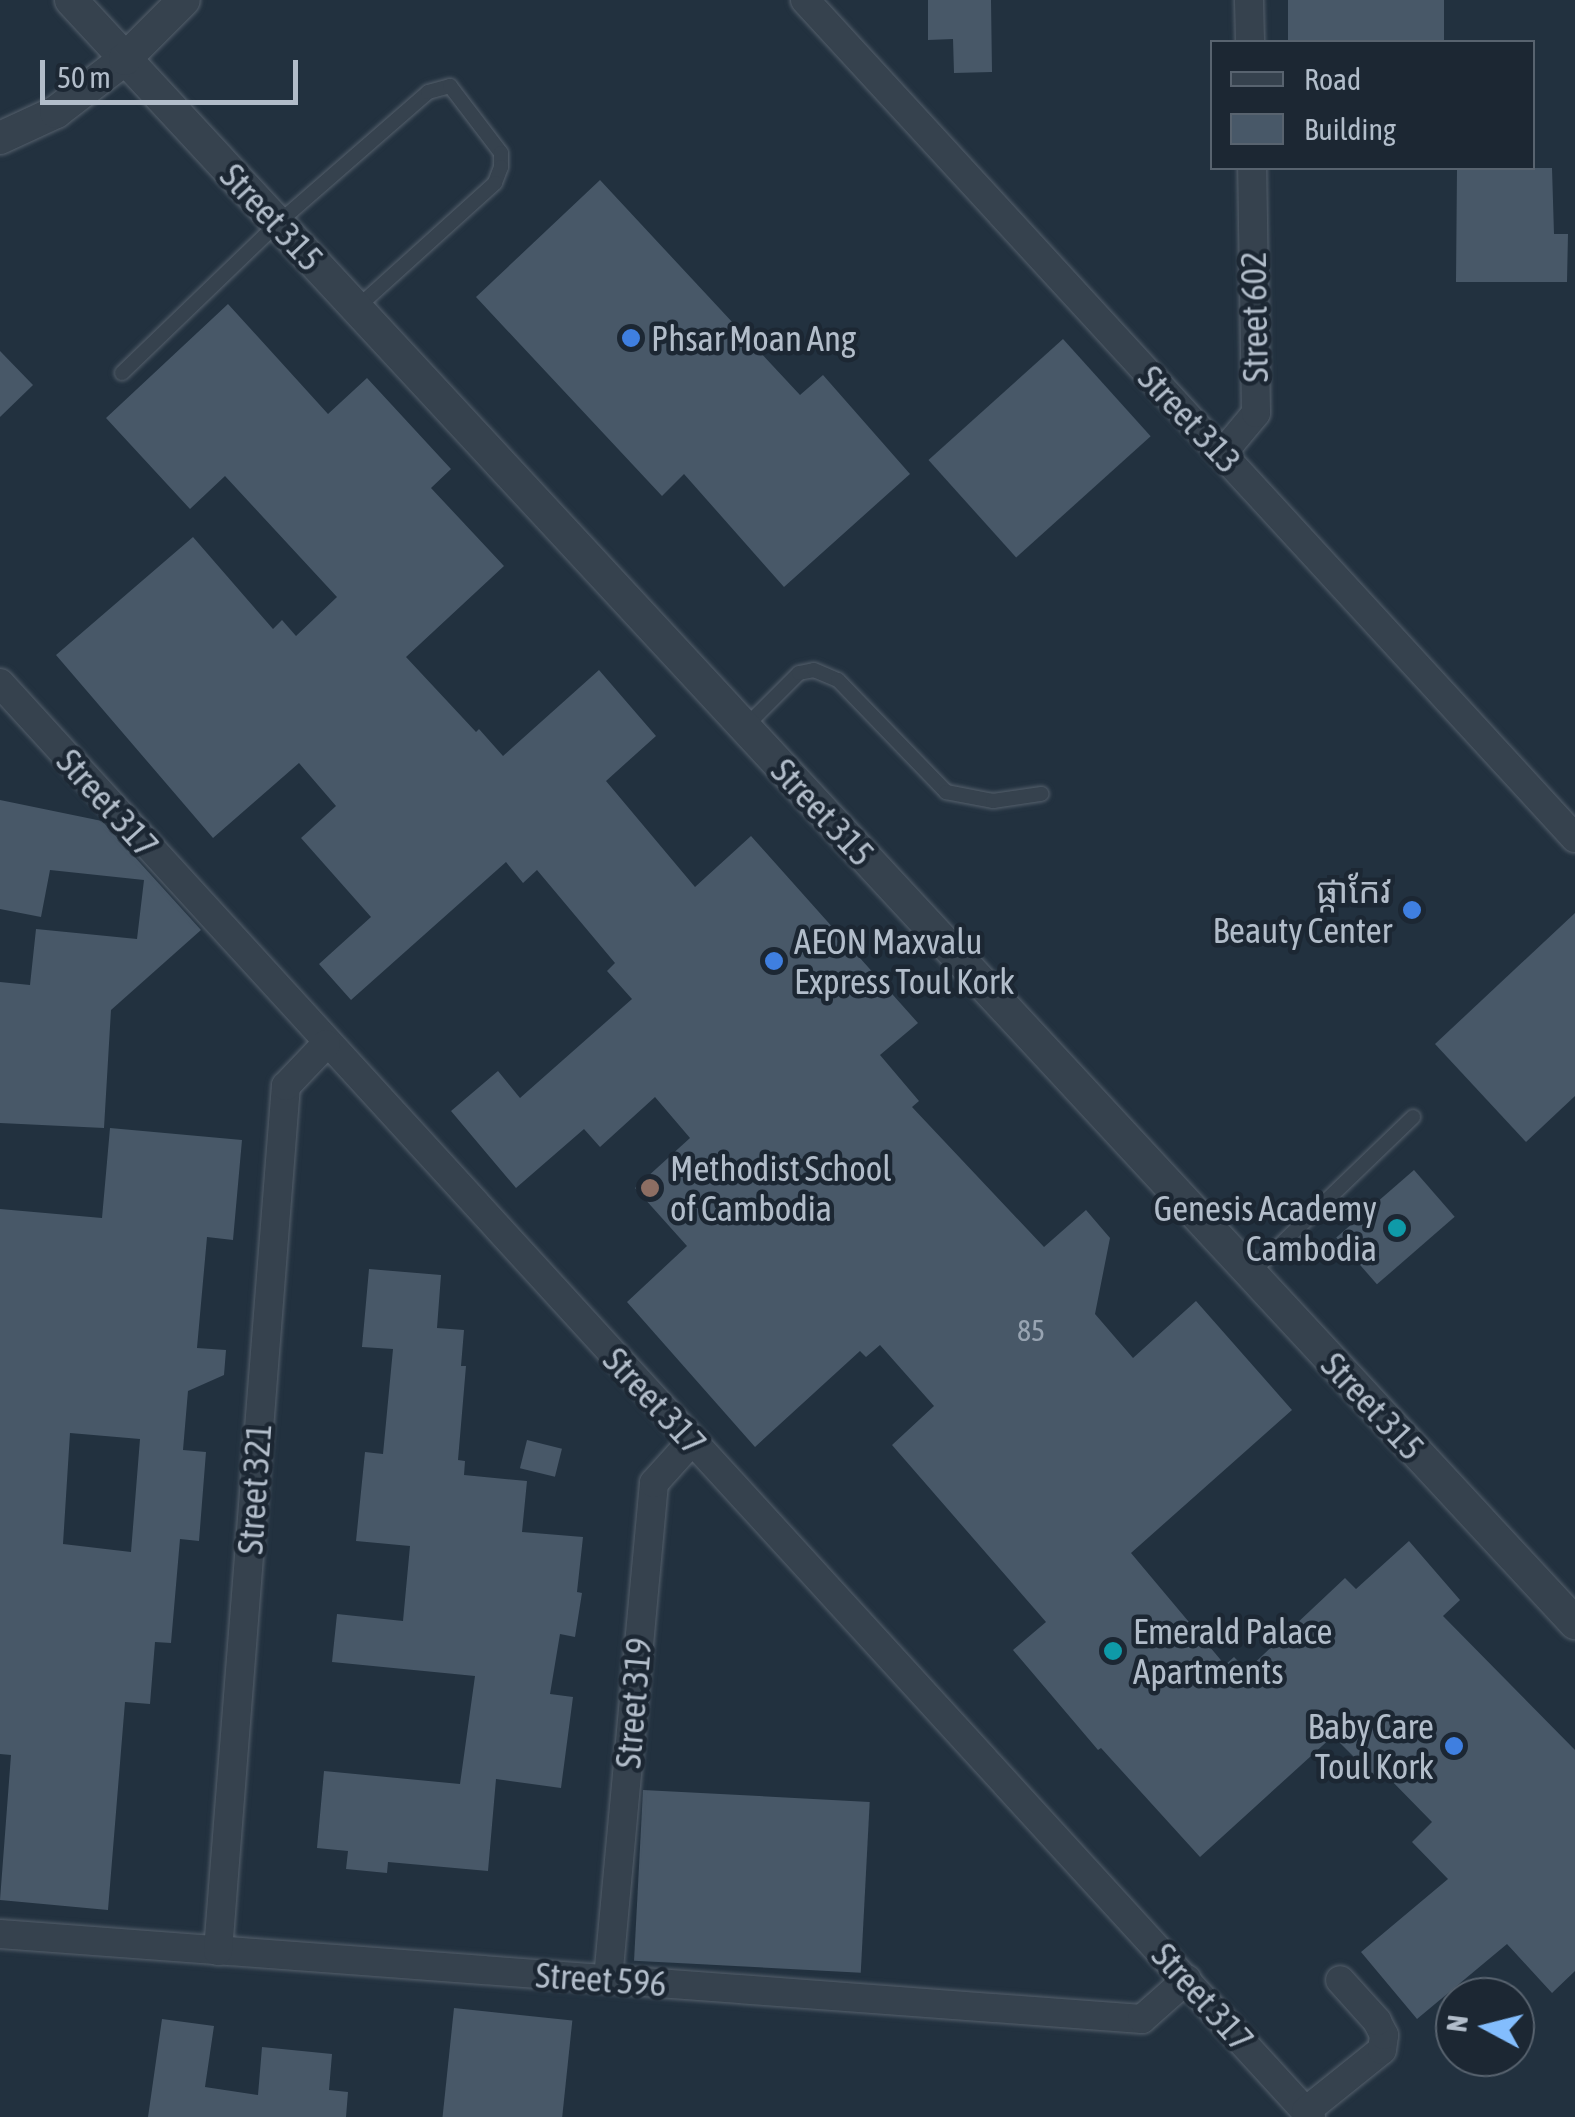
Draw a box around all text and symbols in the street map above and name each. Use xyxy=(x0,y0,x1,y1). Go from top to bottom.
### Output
scale bar xyxy=(45,40,302,102)
legend xyxy=(1210,40,1535,170)
text: 50 m xyxy=(57,60,111,94)
text: Road xyxy=(1304,62,1361,96)
text: Building xyxy=(1304,112,1396,146)
street label: Street 315 xyxy=(212,155,332,279)
street label: Street 602 xyxy=(1232,251,1276,383)
place label: Phsar Moan Ang xyxy=(651,317,856,359)
marker: Phsar Moan Ang xyxy=(620,327,642,349)
street label: Street 313 xyxy=(1130,357,1250,481)
street label: Street 317 xyxy=(49,740,167,866)
street label: Street 315 xyxy=(763,750,883,874)
place label: ផ្កាកែវ Beauty Center xyxy=(1212,869,1392,951)
marker: ផ្កាកែវ Beauty Center xyxy=(1401,899,1423,921)
place label: AEON Maxvalu Express Toul Kork xyxy=(794,920,1015,1002)
marker: AEON Maxvalu Express Toul Kork xyxy=(763,950,785,972)
place label: Methodist School of Cambodia xyxy=(670,1147,892,1229)
marker: Methodist School of Cambodia xyxy=(639,1177,661,1199)
place label: Genesis Academy Cambodia xyxy=(1154,1187,1377,1269)
marker: Genesis Academy Cambodia xyxy=(1386,1217,1408,1239)
house number: 85 xyxy=(1017,1312,1045,1348)
street label: Street 317 xyxy=(595,1339,715,1463)
street label: Street 315 xyxy=(1313,1344,1433,1468)
street label: Street 321 xyxy=(228,1422,280,1556)
place label: Emerald Palace Apartments xyxy=(1133,1610,1332,1692)
street label: Street 319 xyxy=(606,1636,660,1770)
marker: Emerald Palace Apartments xyxy=(1102,1640,1124,1662)
place label: Baby Care Toul Kork xyxy=(1307,1705,1434,1787)
marker: Baby Care Toul Kork xyxy=(1443,1735,1465,1757)
street label: Street 317 xyxy=(1144,1934,1262,2060)
street label: Street 596 xyxy=(534,1953,668,2005)
north arrow xyxy=(1435,1977,1535,2077)
text: N xyxy=(1440,2013,1474,2034)

